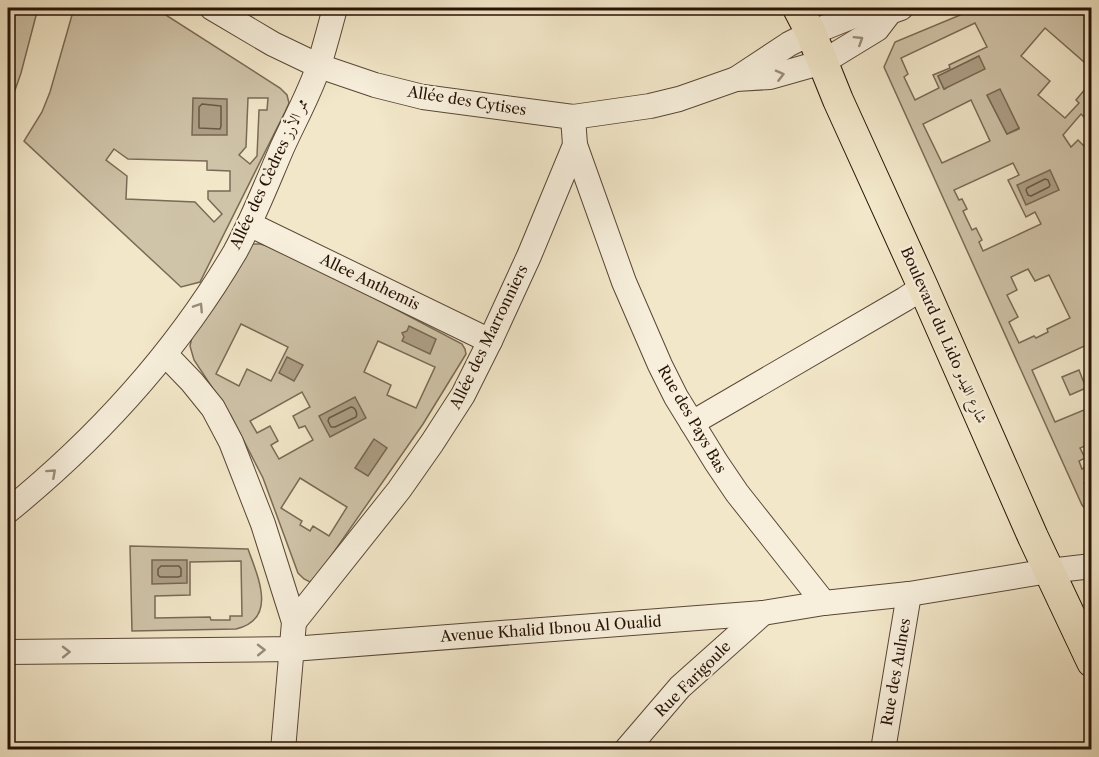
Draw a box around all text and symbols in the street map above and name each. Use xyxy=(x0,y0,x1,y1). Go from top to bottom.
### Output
one-way arrow xyxy=(853,35,863,47)
one-way arrow xyxy=(775,69,785,82)
street label: Allée des Cytises xyxy=(405,82,528,119)
street label: Allée des Cèdres ممر الأرز xyxy=(224,95,313,253)
street label: Boulevard du Lido شارع الليدو xyxy=(893,244,992,428)
street label: Allee Anthemis xyxy=(316,249,423,314)
street label: Allée des Marronniers xyxy=(445,262,532,413)
one-way arrow xyxy=(192,302,203,313)
street label: Rue des Pays Bas xyxy=(654,361,731,476)
one-way arrow xyxy=(45,469,56,480)
street label: Avenue Khalid Ibnou Al Oualid xyxy=(439,611,662,646)
street label: Rue des Aulnes xyxy=(877,617,914,727)
street label: Rue Farigoule xyxy=(651,637,735,721)
one-way arrow xyxy=(256,644,265,656)
one-way arrow xyxy=(61,646,70,658)

